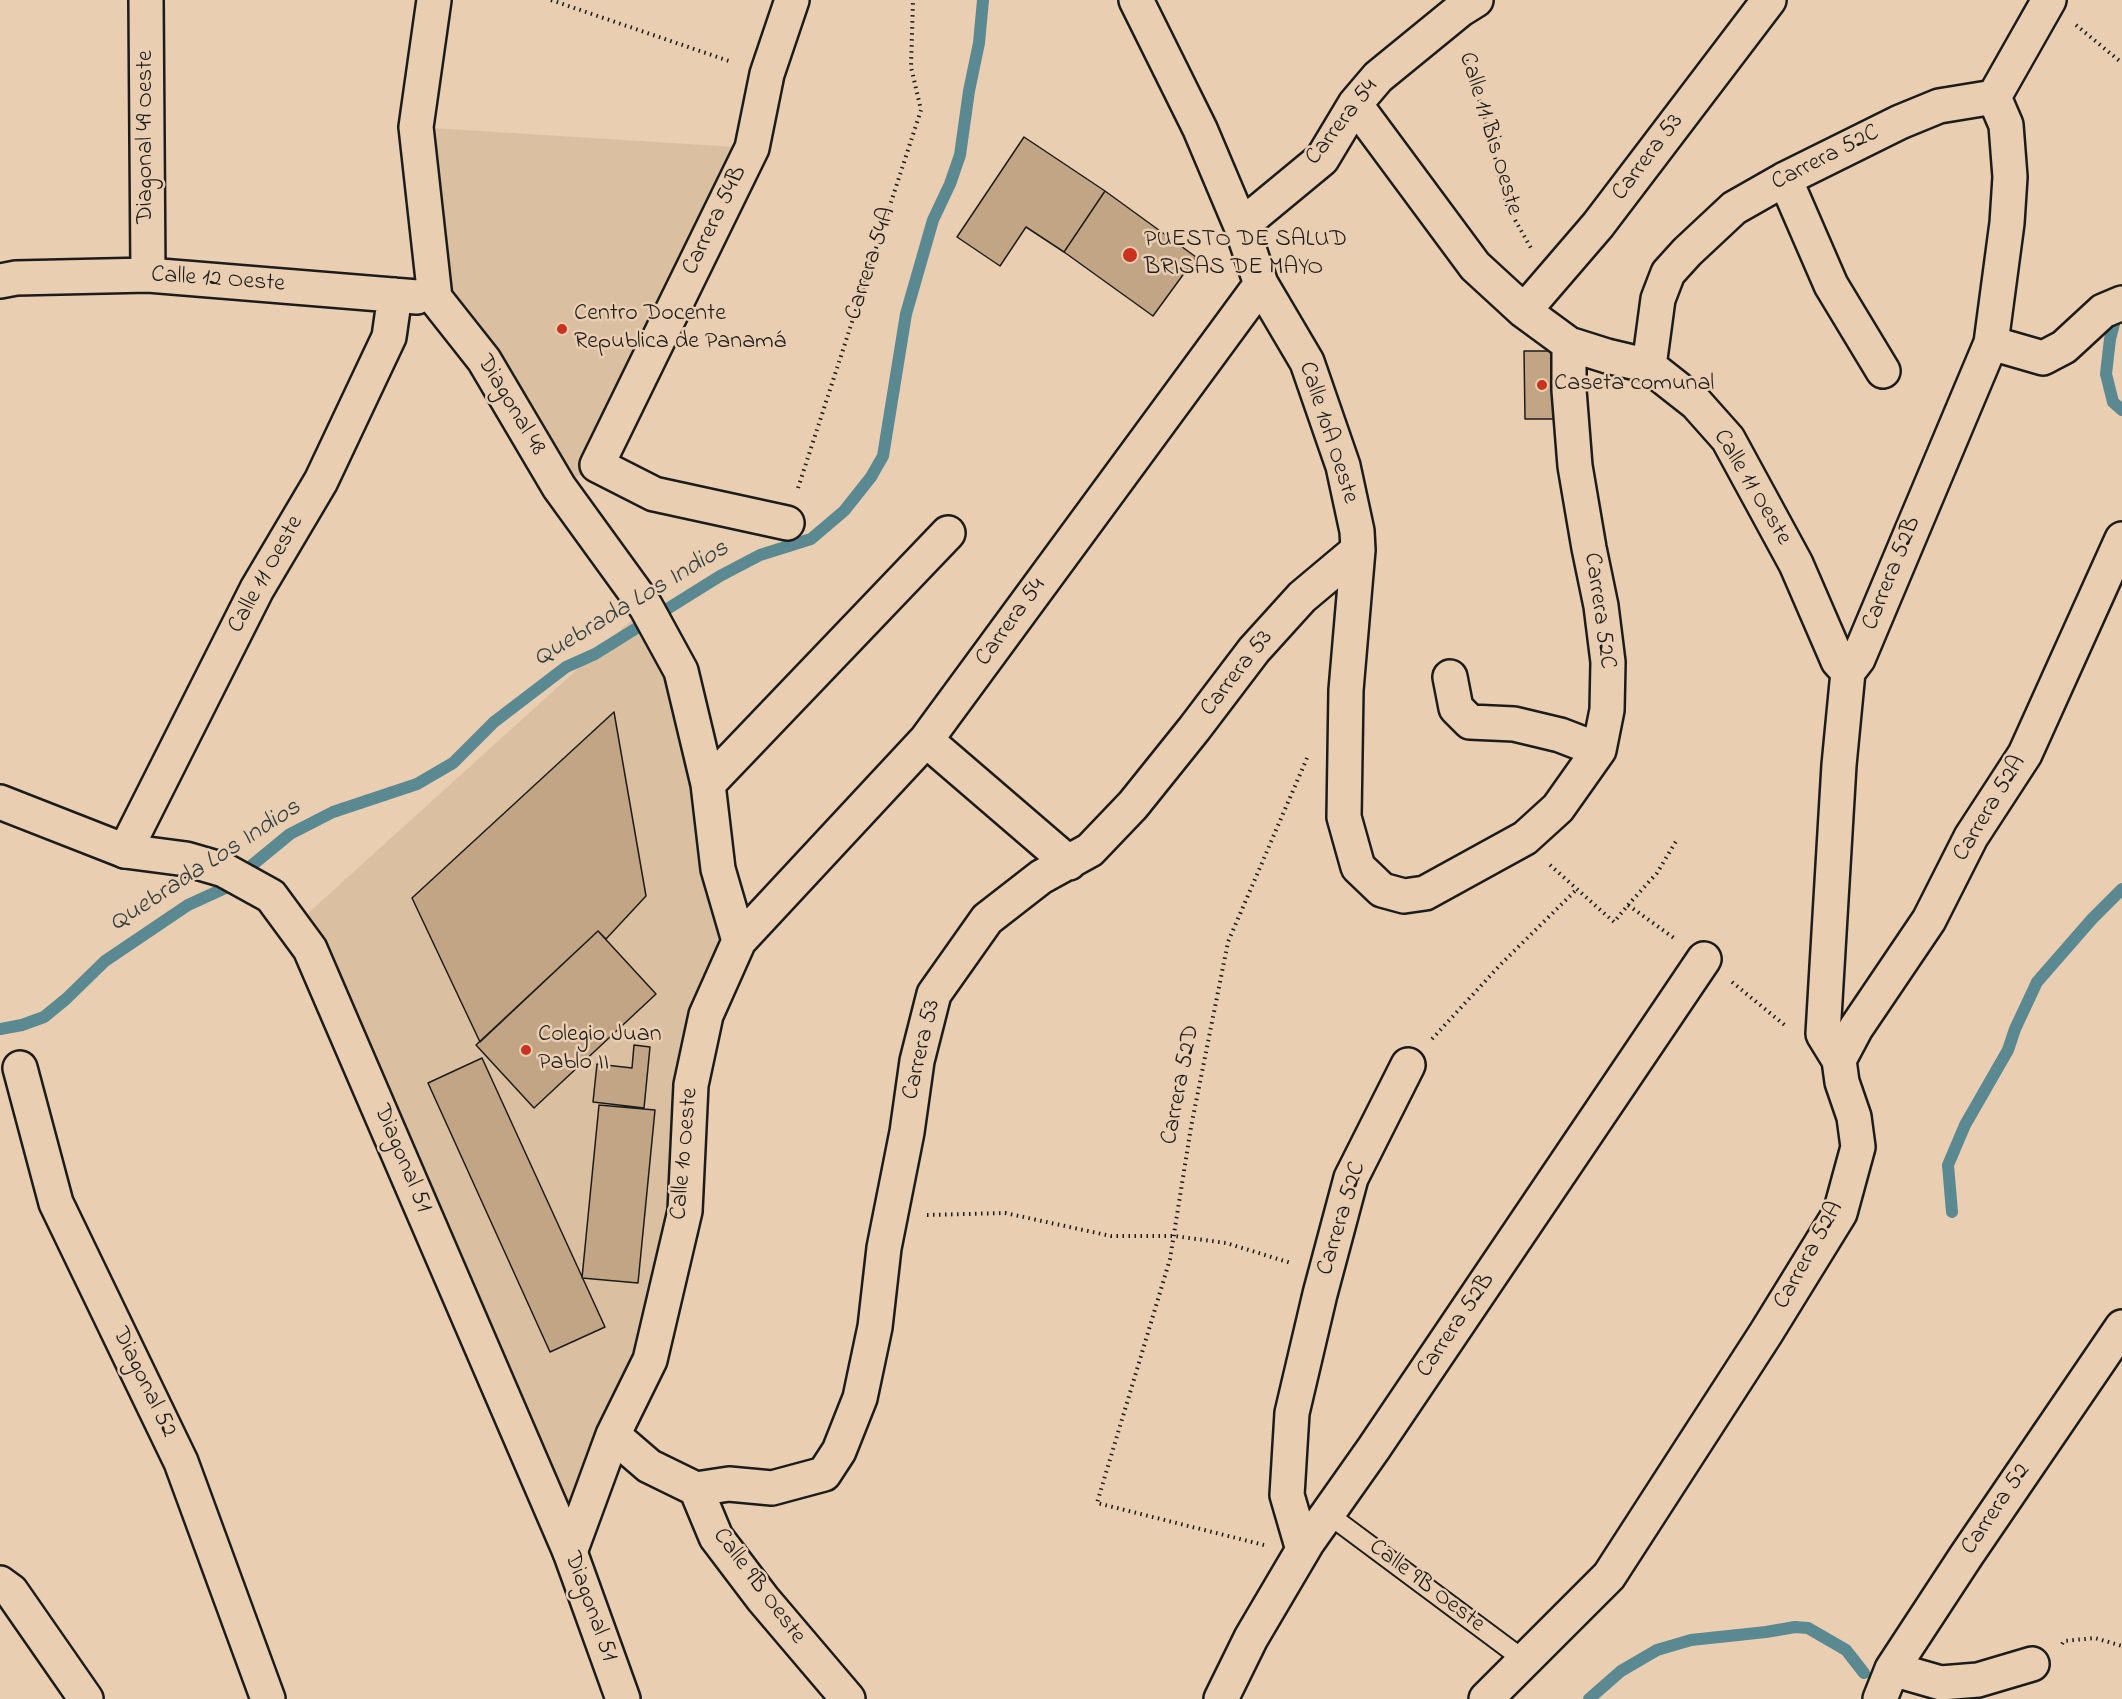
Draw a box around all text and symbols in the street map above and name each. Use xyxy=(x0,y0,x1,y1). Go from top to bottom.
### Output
street label: Calle 11 Bis Oeste xyxy=(1451,49,1527,219)
street label: Diagonal 49 Oeste xyxy=(133,50,161,224)
street label: Carrera 54 xyxy=(1300,74,1386,172)
street label: Carrera 53 xyxy=(1607,109,1691,207)
street label: Carrera 52C xyxy=(1767,120,1885,198)
street label: Carrera 54B xyxy=(677,162,755,280)
street label: Carrera 54A xyxy=(840,204,904,324)
place label: PUESTO DE SALUD BRISAS DE MAYO xyxy=(1144,227,1347,283)
marker: PUESTO DE SALUD BRISAS DE MAYO xyxy=(1121,246,1139,264)
street label: Calle 12 Oeste xyxy=(150,262,286,300)
place label: Centro Docente Republica de Panamá xyxy=(574,301,786,357)
marker: Centro Docente Republica de Panamá xyxy=(555,322,569,336)
street label: Diagonal 48 xyxy=(469,351,551,461)
street label: Calle 10A Oeste xyxy=(1291,359,1363,507)
place label: Caseta comunal xyxy=(1554,371,1714,399)
marker: Caseta comunal xyxy=(1535,378,1549,392)
street label: Calle 11 Oeste xyxy=(1705,425,1797,551)
street label: Calle 11 Oeste xyxy=(223,511,311,639)
street label: Carrera 52B xyxy=(1857,513,1929,635)
water label: Quebrada Los Indios xyxy=(529,534,735,676)
street label: Carrera 52C xyxy=(1576,551,1620,671)
street label: Carrera 54 xyxy=(970,573,1054,673)
street label: Carrera 53 xyxy=(1195,625,1281,723)
street label: Carrera 52A xyxy=(1948,751,2034,867)
water label: Quebrada Los Indios xyxy=(104,793,308,941)
street label: Carrera 53 xyxy=(898,997,948,1103)
place label: Colegio Juan Pablo II xyxy=(538,1022,661,1078)
street label: Carrera 52D xyxy=(1156,1023,1208,1147)
marker: Colegio Juan Pablo II xyxy=(519,1043,533,1057)
street label: Calle 10 Oeste xyxy=(666,1087,706,1221)
street label: Diagonal 51 xyxy=(365,1101,437,1217)
street label: Carrera 52C xyxy=(1312,1159,1374,1279)
street label: Carrera 52A xyxy=(1769,1197,1851,1315)
street label: Carrera 52B xyxy=(1412,1268,1502,1384)
street label: Diagonal 52 xyxy=(104,1323,182,1443)
street label: Carrera 52 xyxy=(1956,1459,2038,1561)
street label: Calle 9B Oeste xyxy=(705,1523,811,1651)
street label: Calle 9B Oeste xyxy=(1362,1534,1490,1640)
street label: Diagonal 51 xyxy=(556,1548,622,1666)

